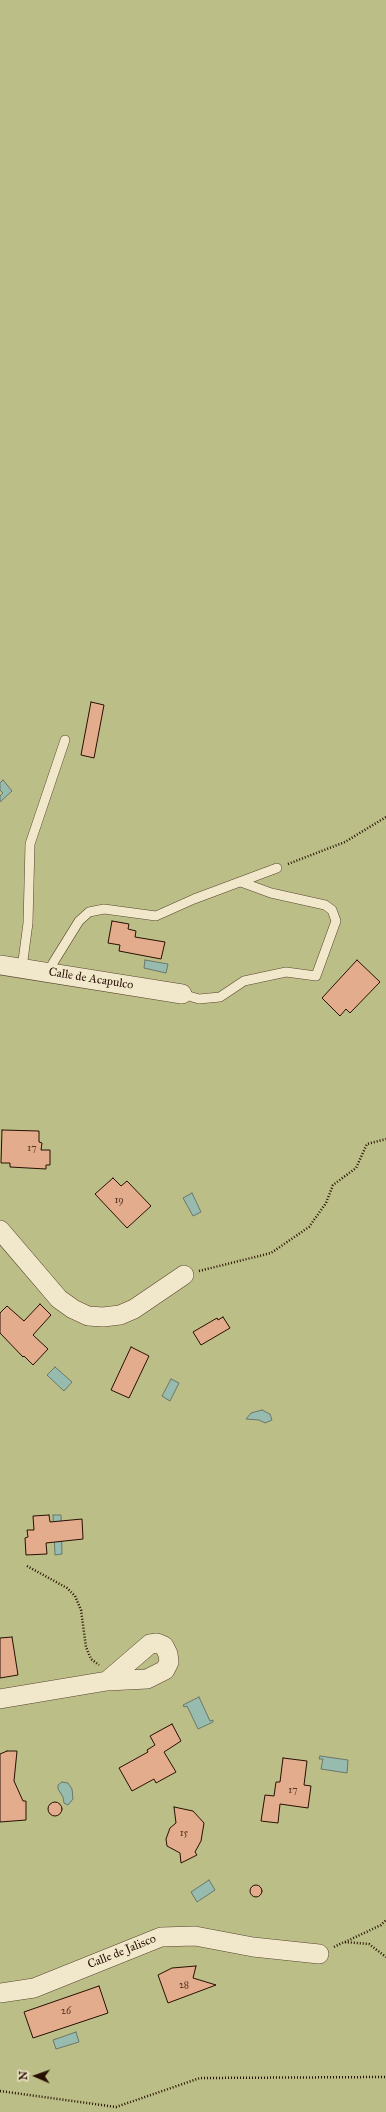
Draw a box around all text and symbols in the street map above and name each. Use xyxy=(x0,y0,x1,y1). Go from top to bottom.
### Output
street label: Calle de Acapulco xyxy=(47,965,135,993)
house number: 17 xyxy=(27,1143,37,1155)
house number: 19 xyxy=(114,1195,124,1207)
house number: 17 xyxy=(288,1785,298,1797)
house number: 15 xyxy=(180,1828,188,1840)
street label: Calle de Jalisco xyxy=(86,1932,158,1972)
house number: 28 xyxy=(179,1980,189,1992)
house number: 26 xyxy=(61,2006,71,2018)
north arrow xyxy=(16,2056,56,2096)
text: N xyxy=(17,2071,30,2080)

